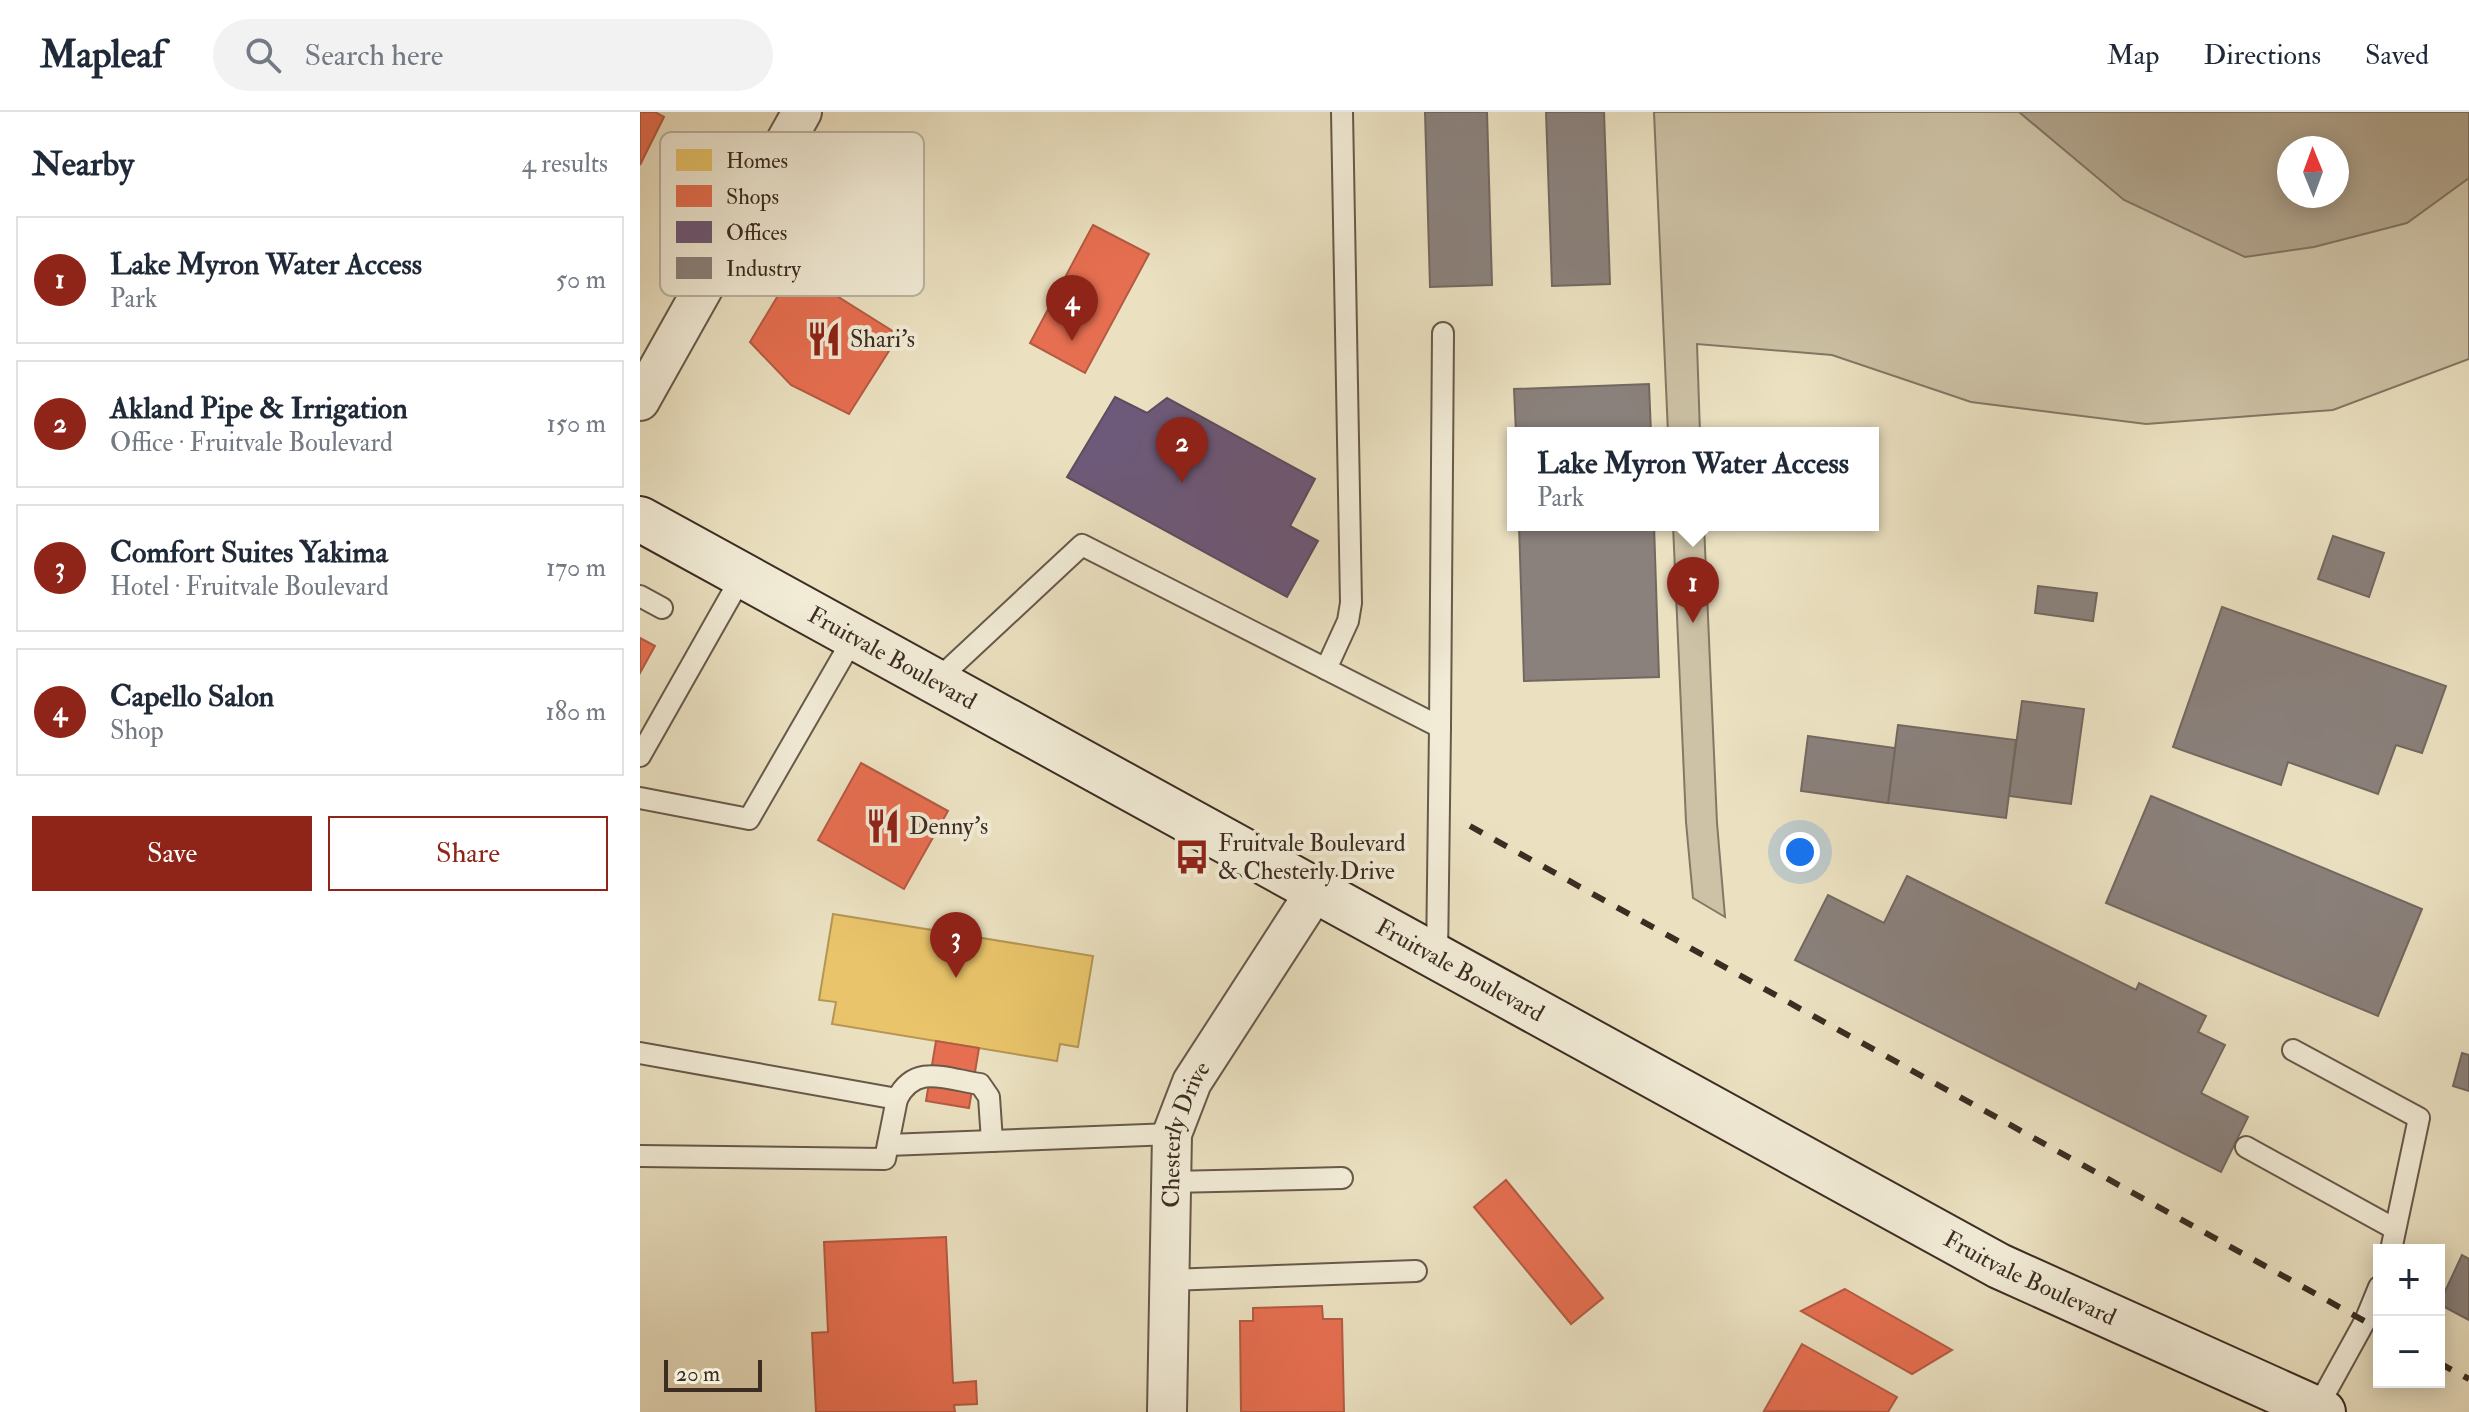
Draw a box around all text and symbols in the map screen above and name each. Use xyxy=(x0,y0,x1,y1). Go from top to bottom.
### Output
search box xyxy=(213,19,773,91)
text: Mapleaf xyxy=(40,31,165,79)
icon: search xyxy=(241,33,285,77)
text: Search here xyxy=(305,37,443,74)
text: Map xyxy=(2107,38,2160,73)
text: Directions xyxy=(2204,38,2321,73)
text: Saved xyxy=(2365,38,2429,73)
legend xyxy=(660,132,924,296)
north arrow xyxy=(2277,136,2349,208)
text: Nearby xyxy=(32,143,134,186)
text: Homes xyxy=(726,147,788,175)
text: 4 results xyxy=(522,148,608,180)
text: Shops xyxy=(726,183,779,212)
text: Offices xyxy=(726,219,787,247)
text: Lake Myron Water Access xyxy=(110,246,422,283)
text: Industry xyxy=(726,255,801,283)
text: 1 xyxy=(55,264,65,296)
text: 50 m xyxy=(556,264,606,296)
pin: 4 xyxy=(1046,275,1098,341)
text: Park xyxy=(110,283,157,315)
restaurant icon: Shari's xyxy=(805,320,843,358)
place label: Shari's xyxy=(850,324,915,355)
text: Akland Pipe & Irrigation xyxy=(110,390,408,427)
text: 2 xyxy=(53,408,67,440)
text: 150 m xyxy=(547,408,606,440)
pin: 2 xyxy=(1156,417,1208,483)
text: Office · Fruitvale Boulevard xyxy=(110,427,393,459)
popup xyxy=(1507,427,1879,531)
text: Lake Myron Water Access xyxy=(1537,445,1849,482)
text: Park xyxy=(1537,482,1584,514)
text: Comfort Suites Yakima xyxy=(110,534,388,571)
text: 3 xyxy=(55,552,65,584)
text: 170 m xyxy=(546,552,606,584)
pin: 1 xyxy=(1667,557,1719,623)
text: Hotel · Fruitvale Boulevard xyxy=(110,571,389,603)
street label: Fruitvale Boulevard xyxy=(803,599,982,717)
text: Capello Salon xyxy=(110,678,274,715)
text: 4 xyxy=(53,696,67,728)
text: 180 m xyxy=(546,696,606,728)
text: Shop xyxy=(110,715,164,747)
restaurant icon: Denny's xyxy=(864,807,902,845)
place label: Denny's xyxy=(909,811,988,842)
button: Save xyxy=(32,816,312,891)
button: Share xyxy=(328,816,608,891)
place label: Fruitvale Boulevard & Chesterly Drive xyxy=(1218,828,1406,887)
your location xyxy=(1780,832,1820,872)
bus stop icon: Fruitvale Boulevard & Chesterly Drive xyxy=(1173,838,1211,876)
street label: Fruitvale Boulevard xyxy=(1371,911,1550,1029)
pin: 3 xyxy=(930,912,982,978)
street label: Chesterly Drive xyxy=(1155,1055,1217,1208)
street label: Fruitvale Boulevard xyxy=(1938,1223,2121,1332)
map controls xyxy=(2373,1244,2445,1388)
button: + xyxy=(2373,1244,2445,1316)
button: − xyxy=(2373,1316,2445,1388)
scale bar xyxy=(664,1356,762,1392)
text: 20 m xyxy=(676,1360,720,1388)

